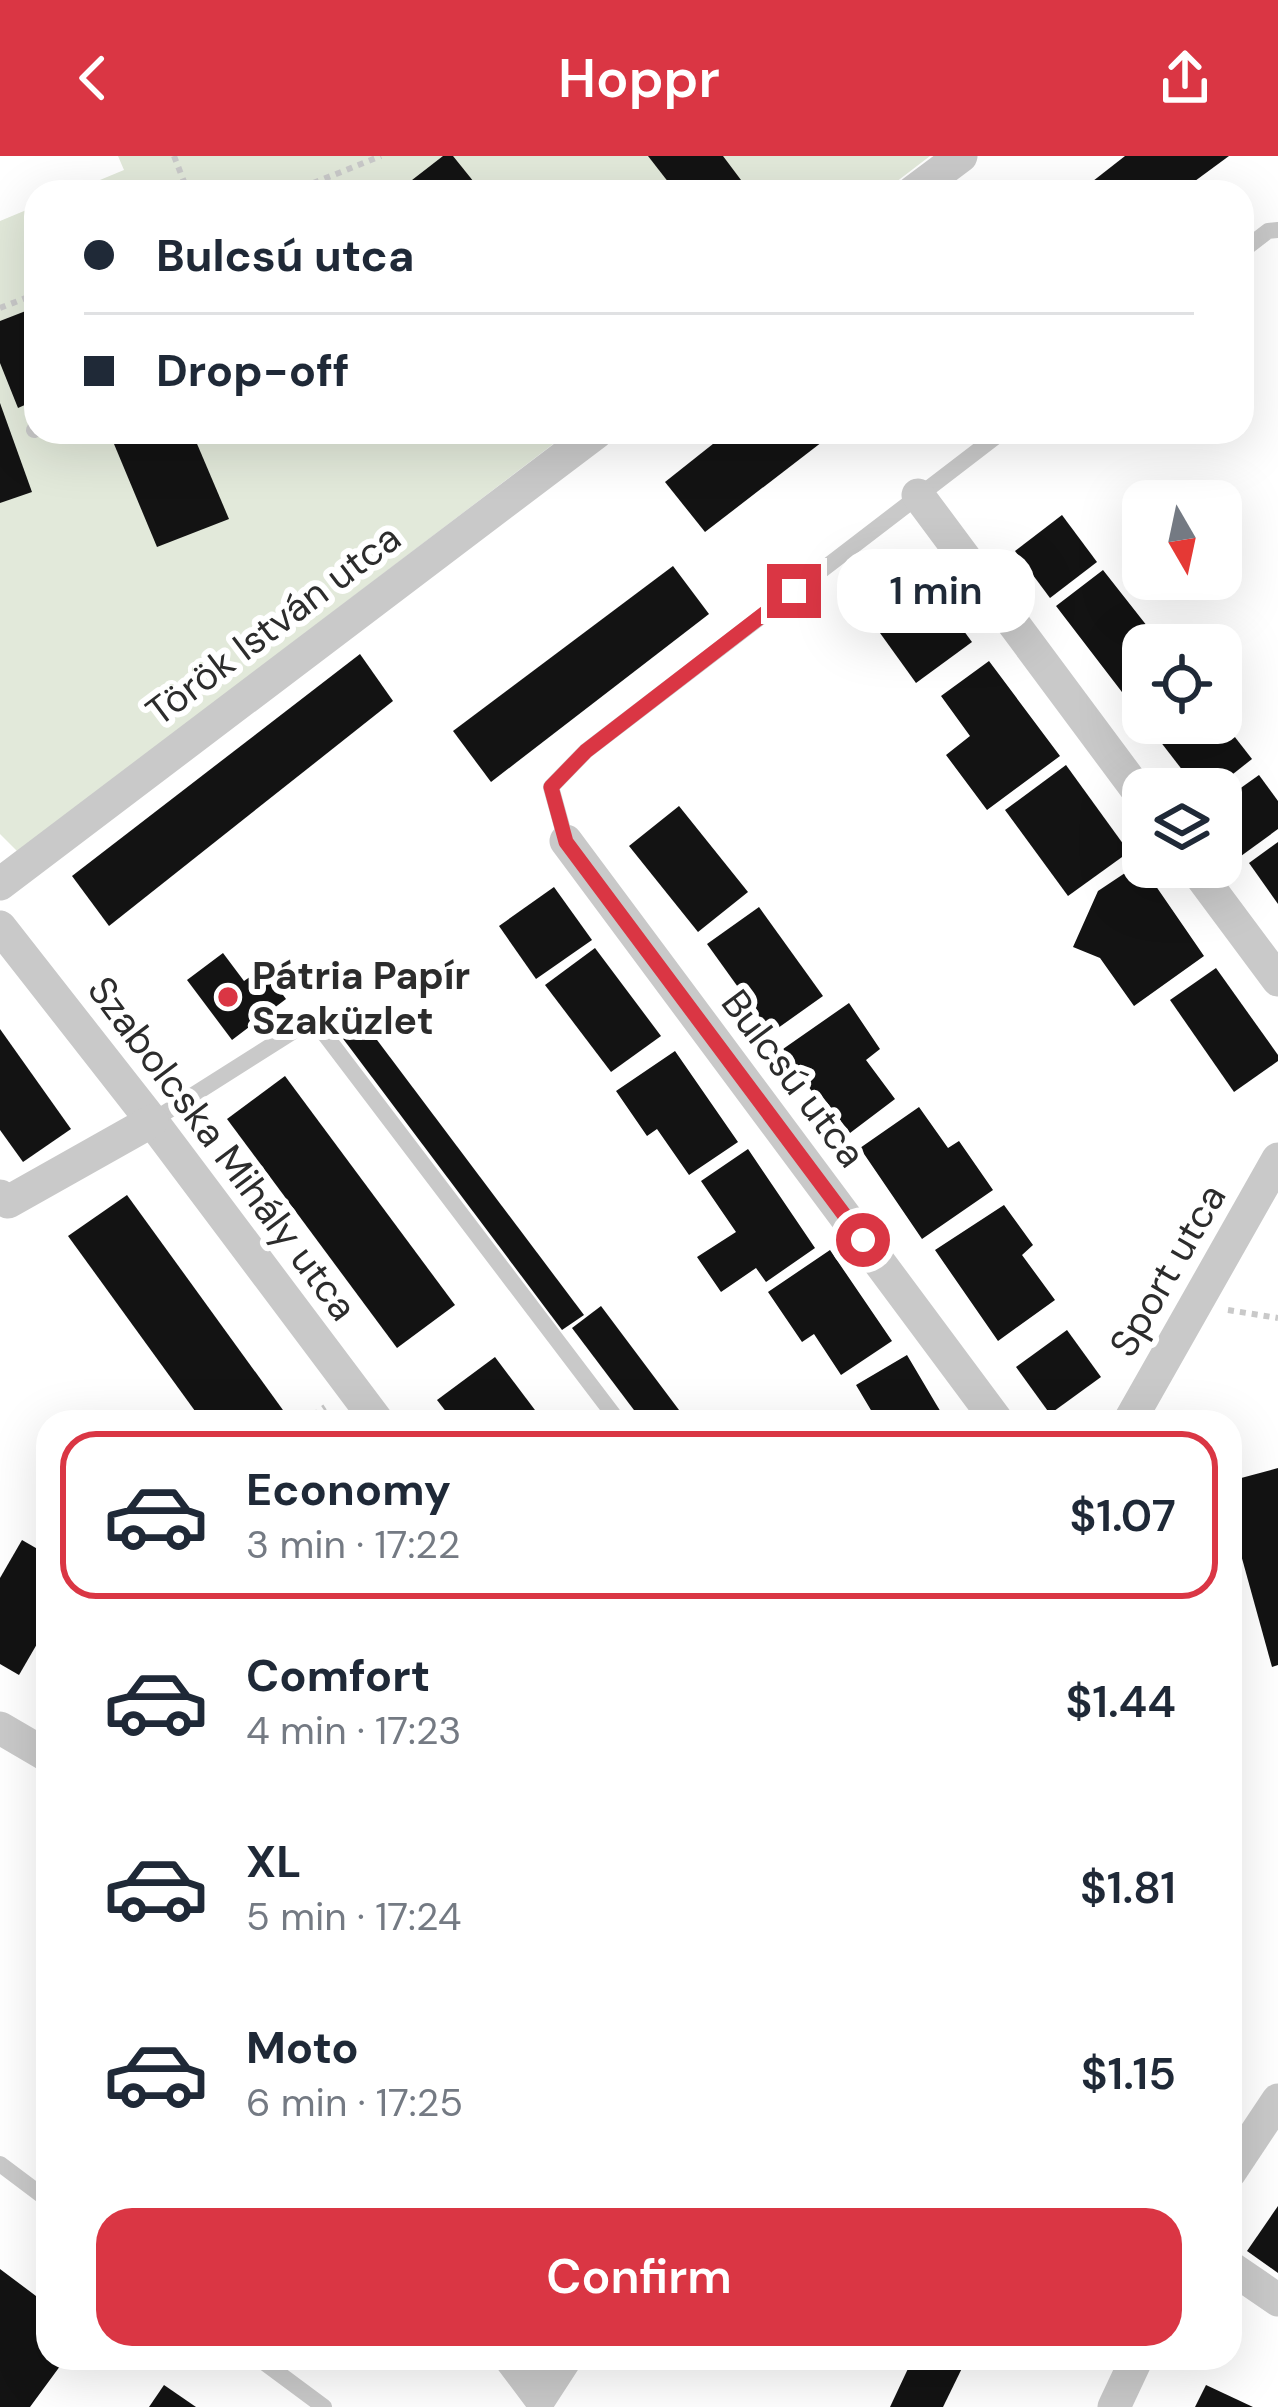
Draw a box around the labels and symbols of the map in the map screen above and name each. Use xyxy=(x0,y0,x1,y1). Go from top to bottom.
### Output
north arrow xyxy=(1122,480,1242,600)
street label: Török István utca xyxy=(136,512,411,737)
callout: 1 min xyxy=(836,549,1034,633)
route end xyxy=(767,564,821,618)
place label: Pátria Papír Szaküzlet xyxy=(252,950,470,1046)
street label: Szabolcska Mihály utca xyxy=(76,966,369,1331)
street label: Bulcsú utca xyxy=(710,979,877,1177)
marker: Pátria Papír Szaküzlet xyxy=(215,984,241,1010)
street label: Sport utca xyxy=(1098,1175,1237,1366)
route start xyxy=(836,1213,890,1267)

